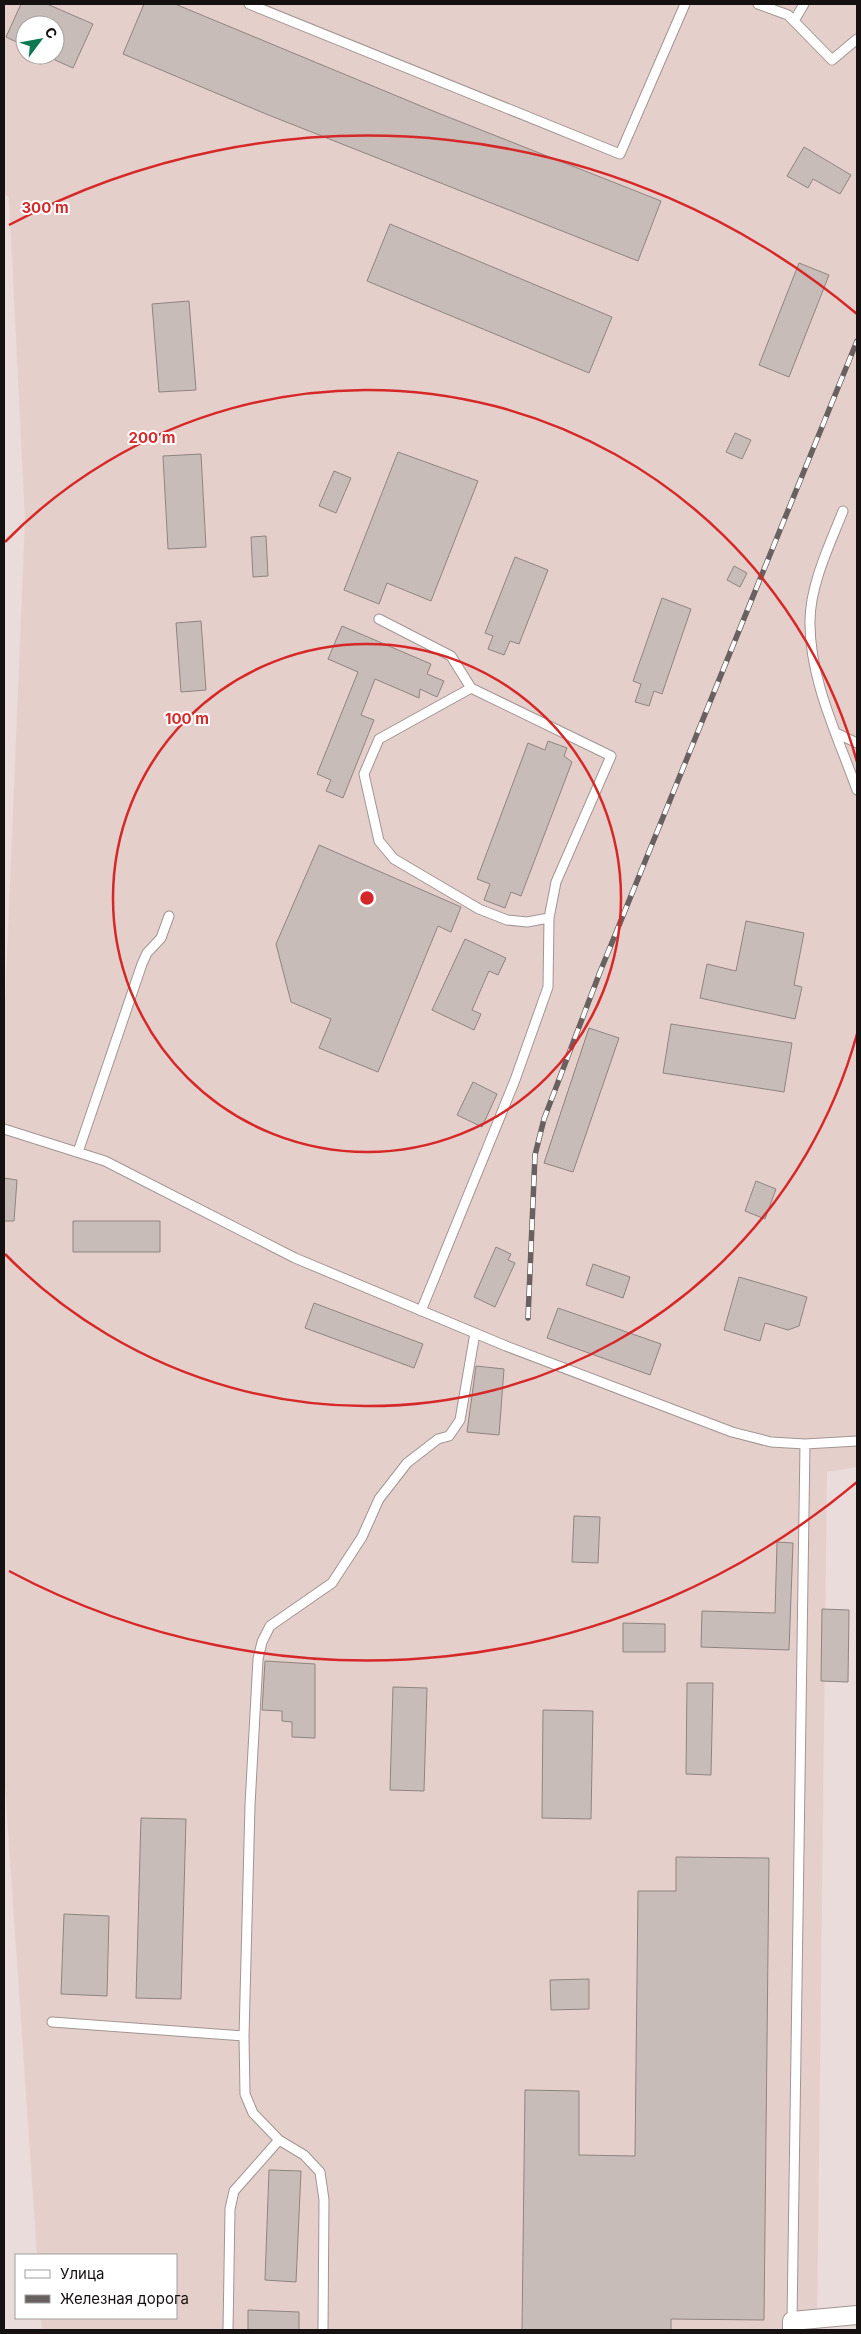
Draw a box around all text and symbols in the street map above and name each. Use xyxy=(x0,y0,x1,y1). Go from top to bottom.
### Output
north arrow xyxy=(15,15,65,65)
text: С xyxy=(41,24,61,42)
text: 300 m xyxy=(21,198,69,217)
text: 200 m xyxy=(129,428,175,447)
text: 100 m xyxy=(165,709,209,728)
centre of rings xyxy=(358,889,376,907)
legend xyxy=(15,2254,178,2319)
text: Улица xyxy=(60,2264,104,2283)
text: Железная дорога xyxy=(60,2289,189,2308)

